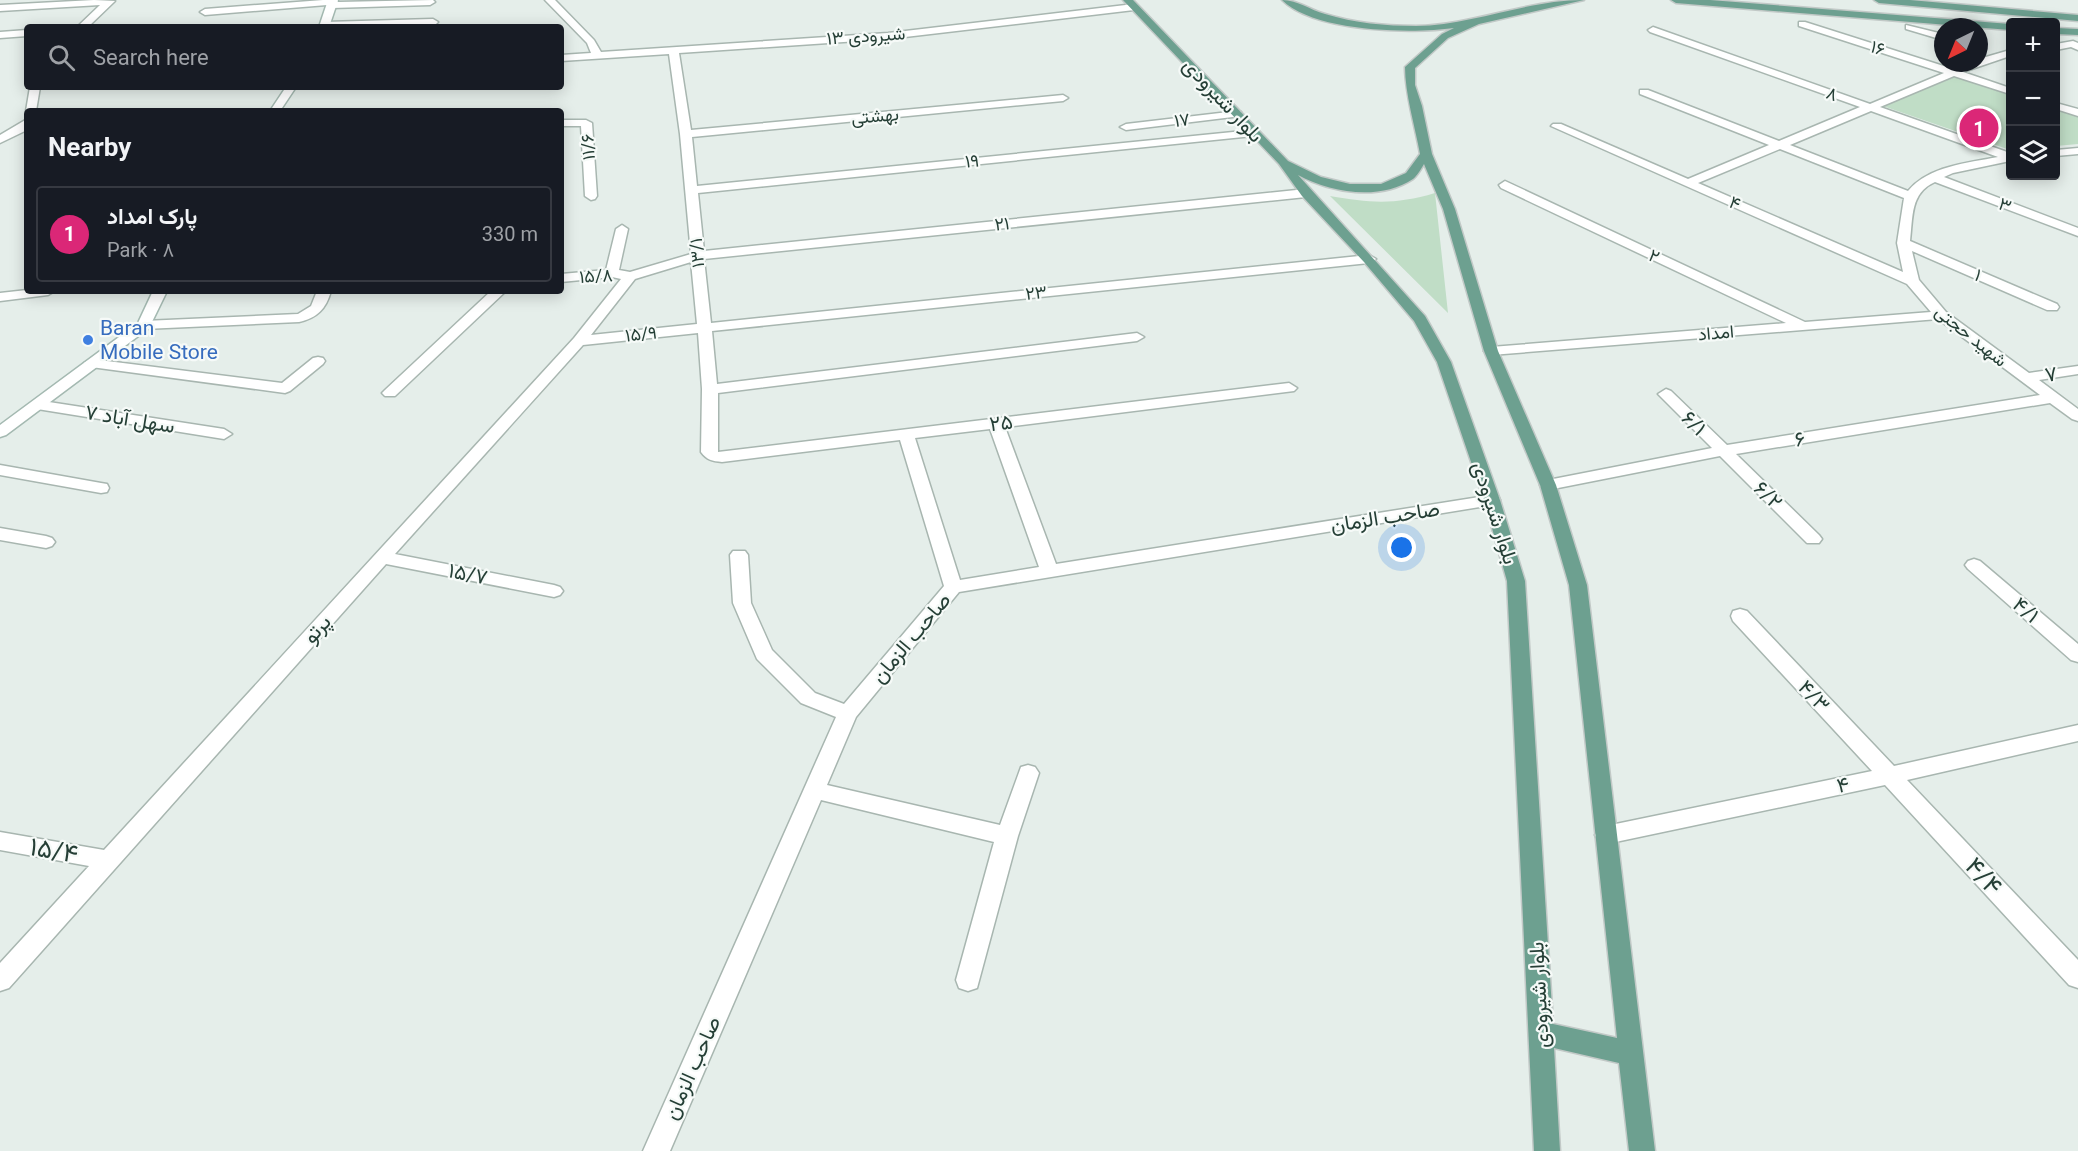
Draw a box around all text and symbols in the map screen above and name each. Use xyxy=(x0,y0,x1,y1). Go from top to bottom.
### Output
north arrow xyxy=(1934,18,1988,72)
map controls xyxy=(2006,18,2060,180)
button: + xyxy=(2006,18,2060,72)
street label: شیرودی ۱۳ xyxy=(826,22,906,50)
search box xyxy=(24,24,564,90)
street label: ۱۶ xyxy=(1868,35,1888,60)
icon: search xyxy=(45,41,78,74)
text: Search here xyxy=(93,45,209,70)
street label: بلوار شیرودی xyxy=(1177,53,1268,148)
button: − xyxy=(2006,72,2060,126)
street label: ۸ xyxy=(1824,82,1841,105)
street label: بهشتی xyxy=(850,103,900,129)
pin: 1 xyxy=(1960,106,1998,150)
street label: ۱۷ xyxy=(1173,108,1191,131)
button: layers xyxy=(2006,126,2060,180)
text: Nearby xyxy=(48,132,131,162)
street label: ۱۱/۶ xyxy=(576,133,599,161)
street label: ۱۹ xyxy=(964,149,980,172)
street label: ۴ xyxy=(1726,191,1744,214)
street label: ۳ xyxy=(1996,193,2014,216)
text: پارک امداد xyxy=(107,204,197,229)
street label: ۲۱ xyxy=(994,212,1010,235)
text: 1 xyxy=(64,222,75,246)
text: 330 m xyxy=(482,222,538,246)
street label: ۱۳/۱ xyxy=(685,237,708,269)
text: Park · ۸ xyxy=(107,238,174,262)
street label: ۲ xyxy=(1646,244,1663,267)
street label: ۱۵/۸ xyxy=(579,264,613,287)
street label: ۱ xyxy=(1972,264,1985,285)
street label: ۲۳ xyxy=(1024,281,1048,304)
street label: شهید حجتی xyxy=(1931,300,2011,372)
place label: Baran Mobile Store xyxy=(100,316,218,364)
street label: امداد xyxy=(1697,320,1735,345)
street label: ۱۵/۹ xyxy=(624,321,658,346)
marker: Baran Mobile Store xyxy=(81,333,95,347)
street label: ۷ xyxy=(2043,361,2059,387)
street label: سهل آباد ۷ xyxy=(83,400,177,439)
street label: ۶/۱ xyxy=(1677,406,1711,440)
street label: ۲۵ xyxy=(988,410,1014,436)
street label: ۶ xyxy=(1793,426,1807,452)
street label: بلوار شیرودی xyxy=(1466,459,1523,568)
street label: ۶/۲ xyxy=(1749,476,1787,514)
street label: صاحب الزمان xyxy=(1329,497,1441,538)
your location xyxy=(1387,533,1416,562)
street label: ۱۵/۷ xyxy=(446,558,490,590)
street label: صاحب الزمان xyxy=(866,588,956,689)
street label: ۴/۱ xyxy=(2008,592,2044,628)
street label: پرتو xyxy=(298,610,337,649)
street label: ۴/۳ xyxy=(1793,675,1835,717)
street label: ۴ xyxy=(1835,772,1851,798)
street label: ۱۵/۴ xyxy=(28,831,80,869)
street label: ۴/۴ xyxy=(1959,851,2009,901)
street label: بلوار شیرودی xyxy=(1524,941,1555,1049)
street label: صاحب الزمان xyxy=(659,1013,726,1124)

